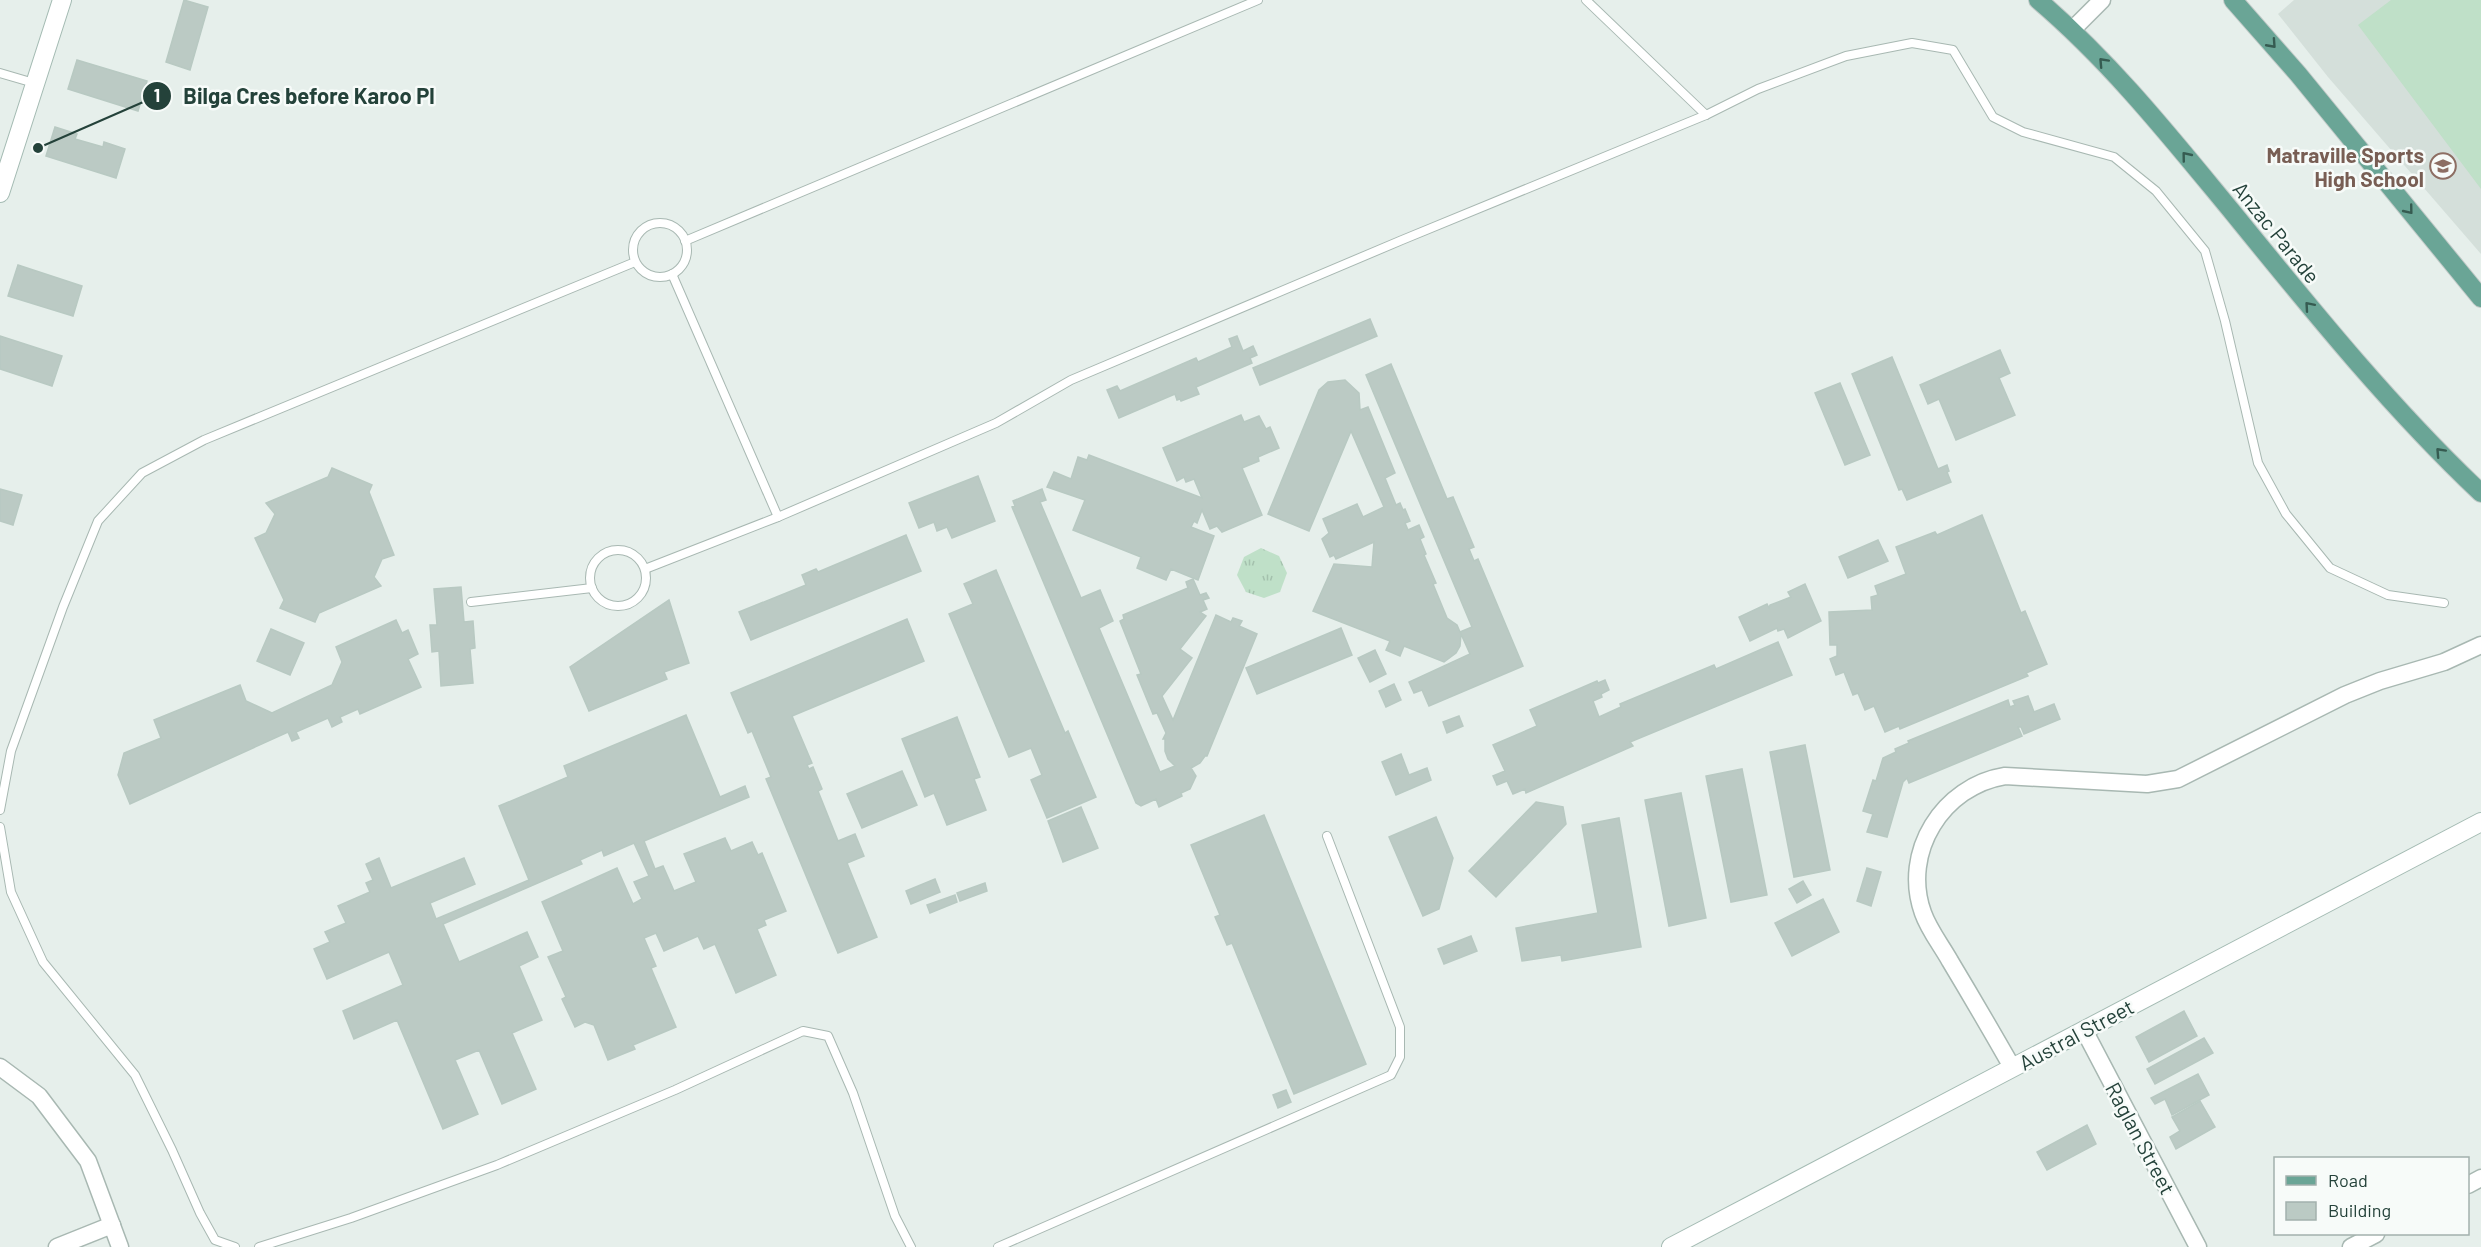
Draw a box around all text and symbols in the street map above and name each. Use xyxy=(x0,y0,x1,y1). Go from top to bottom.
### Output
one-way arrow xyxy=(2265,37,2276,48)
one-way arrow xyxy=(2099,58,2110,68)
callout: Bilga Cres before Karoo Pl xyxy=(142,76,447,116)
text: Bilga Cres before Karoo Pl xyxy=(183,82,435,108)
text: 1 xyxy=(154,84,160,106)
place label: Matraville Sports High School xyxy=(2267,142,2424,191)
school or university icon: Matraville Sports High School xyxy=(2428,151,2458,181)
one-way arrow xyxy=(2182,152,2193,163)
street label: Anzac Parade xyxy=(2228,176,2326,288)
one-way arrow xyxy=(2402,204,2413,215)
one-way arrow xyxy=(2306,302,2317,313)
one-way arrow xyxy=(2436,448,2447,459)
street label: Austral Street xyxy=(2014,993,2138,1075)
street label: Raglan Street xyxy=(2101,1078,2181,1198)
legend xyxy=(2274,1157,2469,1235)
text: Road xyxy=(2328,1169,2368,1191)
text: Building xyxy=(2328,1199,2391,1221)

